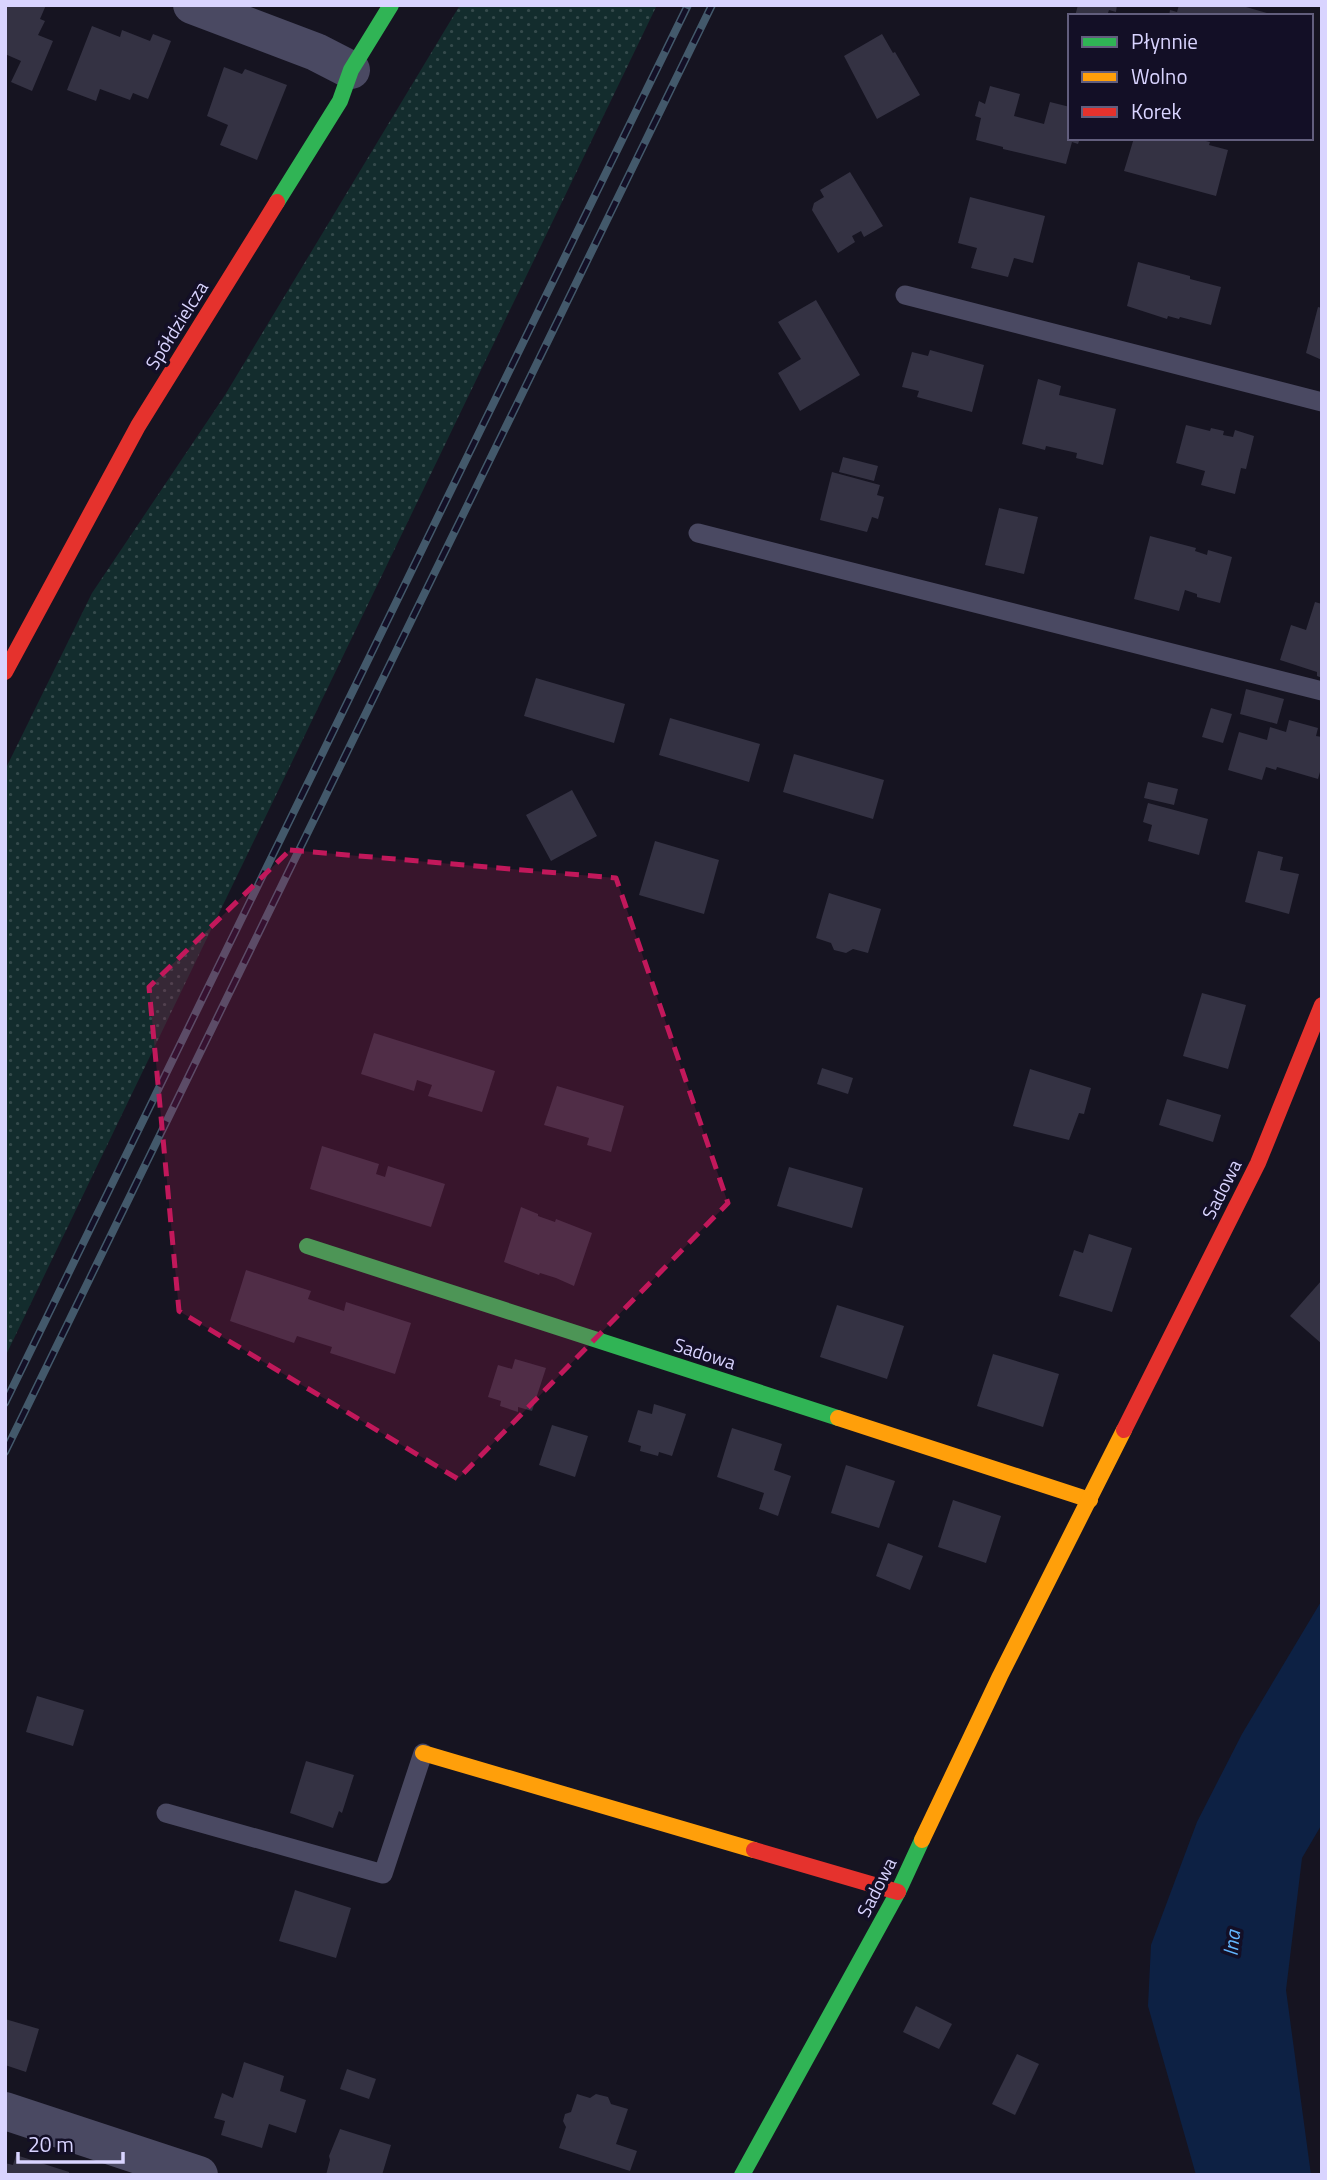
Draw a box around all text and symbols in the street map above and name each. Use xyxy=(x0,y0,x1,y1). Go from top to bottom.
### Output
legend xyxy=(1068,14,1313,140)
text: Płynnie xyxy=(1131,25,1198,57)
text: Wolno xyxy=(1131,60,1188,92)
text: Korek xyxy=(1131,95,1181,127)
street label: Spółdzielcza xyxy=(137,275,215,375)
street label: Sadowa xyxy=(1194,1154,1249,1224)
street label: Sadowa xyxy=(670,1329,740,1377)
street label: Sadowa xyxy=(849,1852,904,1922)
water label: Ina xyxy=(1214,1927,1248,1958)
scale bar xyxy=(18,2120,122,2164)
text: 20 m xyxy=(28,2128,74,2160)

